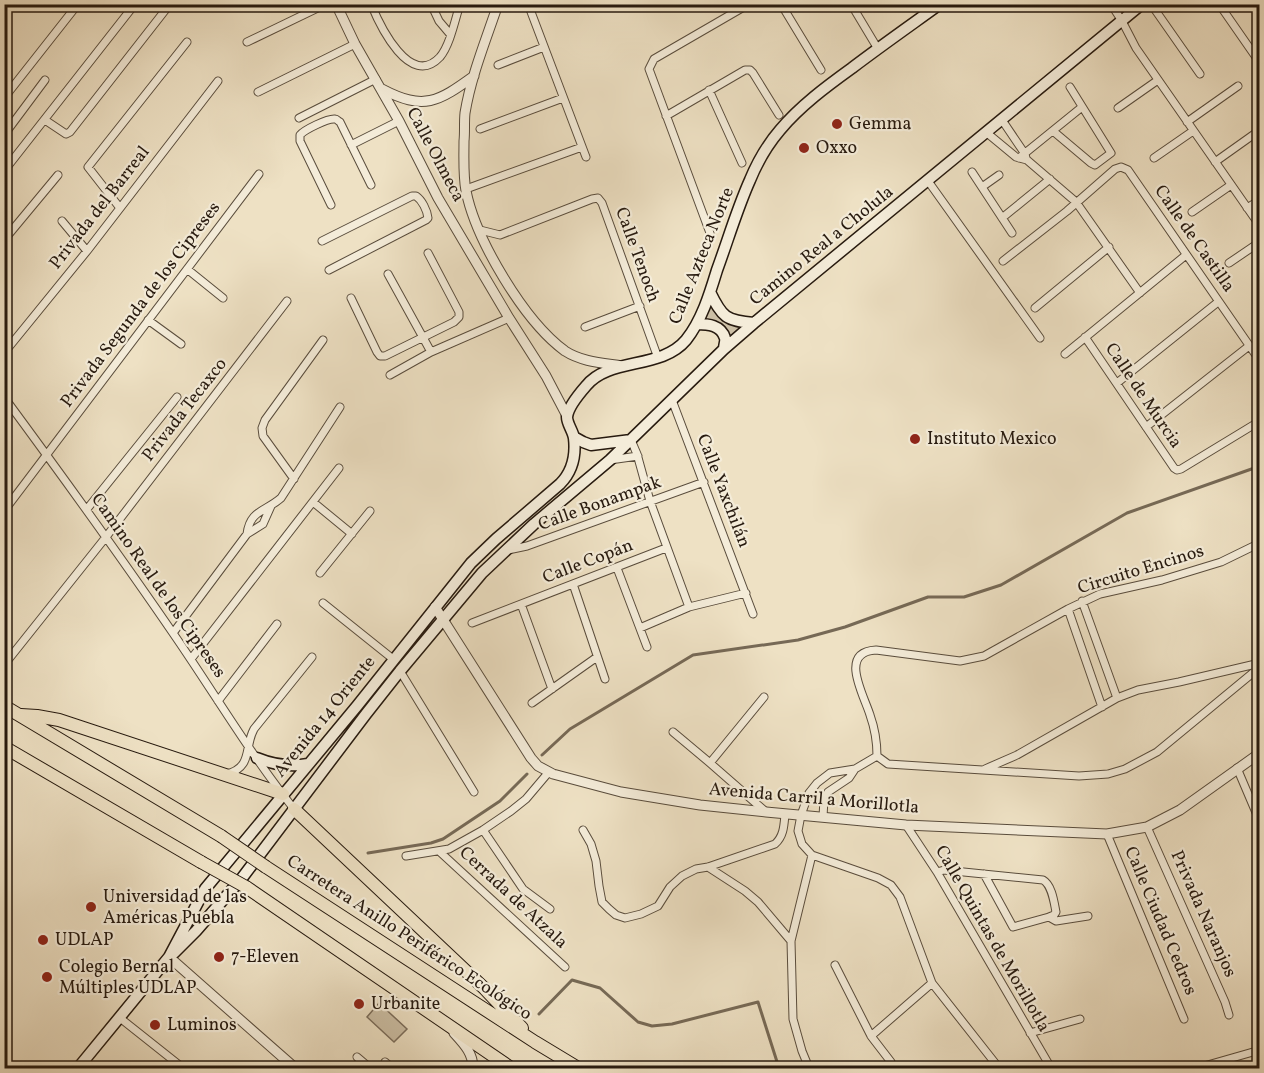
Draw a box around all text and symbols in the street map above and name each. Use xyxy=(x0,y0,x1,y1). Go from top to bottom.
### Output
street label: Calle Olmeca xyxy=(400,103,470,207)
place label: Gemma xyxy=(849,112,912,137)
marker: Gemma xyxy=(830,117,844,131)
place label: Oxxo xyxy=(816,136,857,161)
street label: Privada del Barreal xyxy=(44,141,156,275)
marker: Oxxo xyxy=(797,141,811,155)
street label: Camino Real a Cholula xyxy=(745,180,899,312)
street label: Calle de Castilla xyxy=(1148,180,1240,298)
street label: Calle Azteca Norte xyxy=(663,184,741,328)
street label: Privada Segunda de los Cipreses xyxy=(55,197,227,413)
street label: Calle Tenoch xyxy=(608,204,666,306)
street label: Calle de Murcia xyxy=(1098,338,1188,454)
street label: Privada Tecaxco xyxy=(137,353,233,467)
place label: Instituto Mexico xyxy=(927,427,1057,452)
street label: Calle Yaxchilán xyxy=(690,431,756,552)
marker: Instituto Mexico xyxy=(908,432,922,446)
street label: Calle Bonampak xyxy=(535,470,665,538)
street label: Camino Real de los Cipreses xyxy=(85,489,231,683)
street label: Calle Copán xyxy=(539,533,637,591)
street label: Circuito Encinos xyxy=(1075,539,1207,601)
street label: Avenida 14 Oriente xyxy=(268,651,382,783)
street label: Avenida Carril a Morillotla xyxy=(708,777,920,821)
street label: Cerrada de Atzala xyxy=(453,841,573,955)
street label: Calle Quintas de Morillotla xyxy=(928,841,1056,1037)
street label: Calle Ciudad Cedros xyxy=(1117,843,1203,999)
street label: Privada Naranjos xyxy=(1164,847,1242,981)
street label: Carretera Anillo Periférico Ecológico xyxy=(282,849,536,1027)
place label: Universidad de las Américas Puebla xyxy=(103,885,247,931)
marker: Universidad de las Américas Puebla xyxy=(84,900,98,914)
place label: UDLAP xyxy=(55,928,114,953)
marker: UDLAP xyxy=(36,933,50,947)
place label: 7-Eleven xyxy=(231,945,299,970)
marker: 7-Eleven xyxy=(212,950,226,964)
place label: Colegio Bernal Múltiples UDLAP xyxy=(59,955,197,1001)
marker: Colegio Bernal Múltiples UDLAP xyxy=(40,970,54,984)
place label: Urbanite xyxy=(371,992,440,1017)
marker: Urbanite xyxy=(352,997,366,1011)
place label: Luminos xyxy=(167,1013,237,1038)
marker: Luminos xyxy=(148,1018,162,1032)

